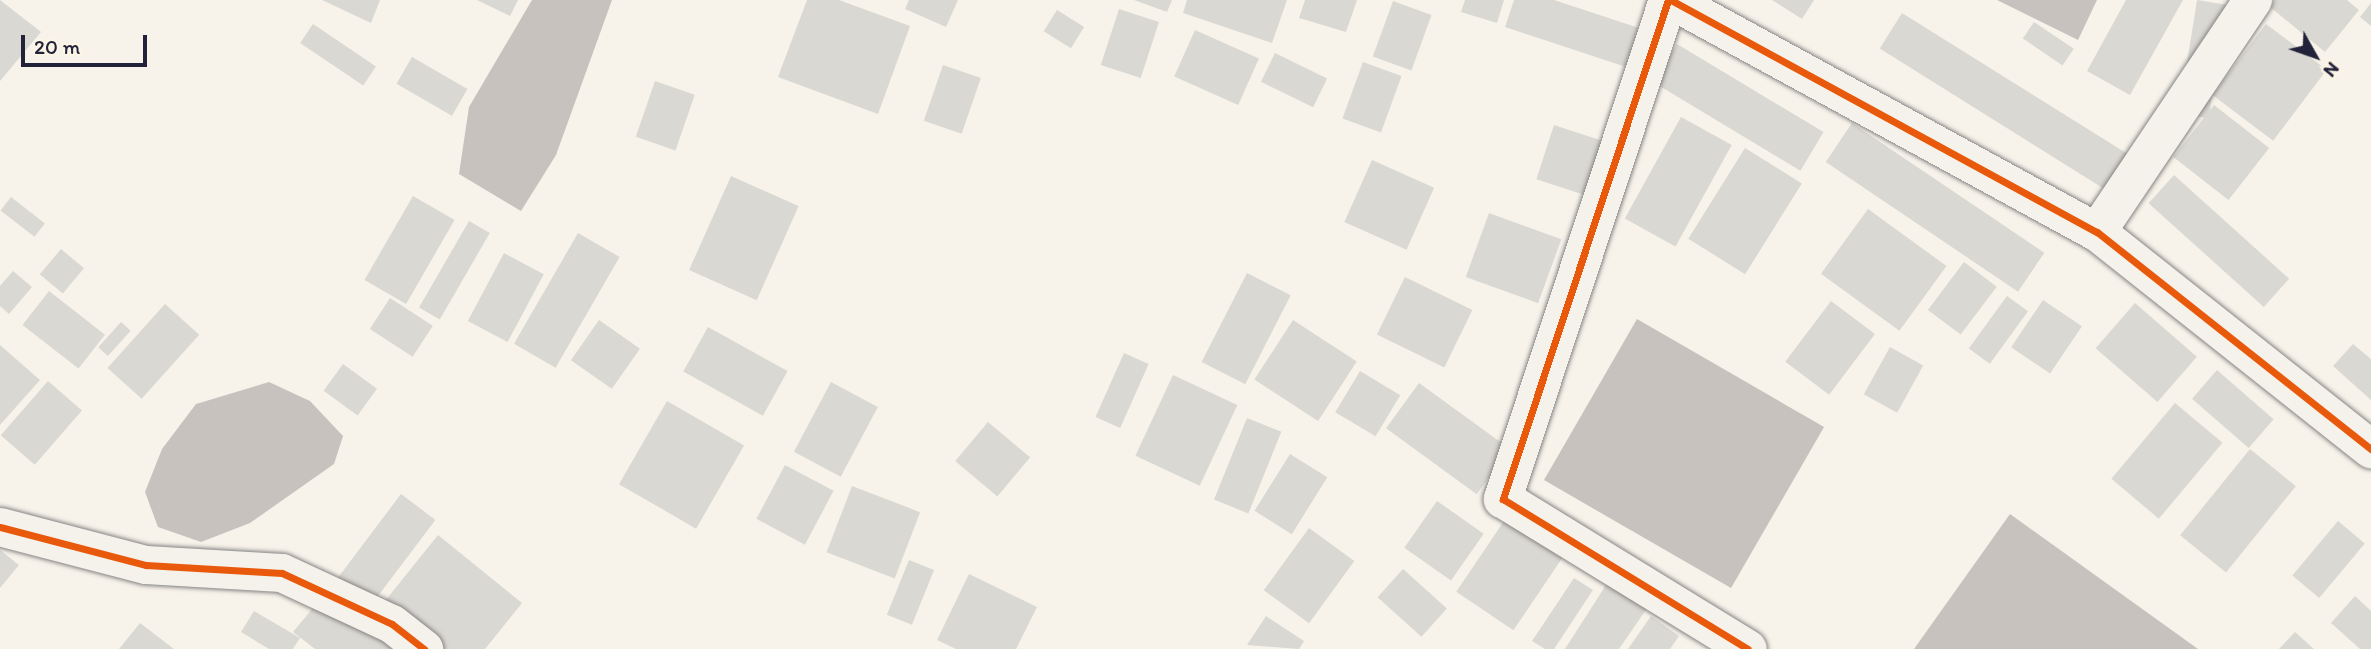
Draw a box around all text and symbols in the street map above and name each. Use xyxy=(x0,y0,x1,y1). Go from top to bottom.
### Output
scale bar xyxy=(24,21,150,65)
north arrow xyxy=(2280,21,2350,91)
text: 20 m xyxy=(34,34,80,59)
text: N xyxy=(2319,58,2344,82)

